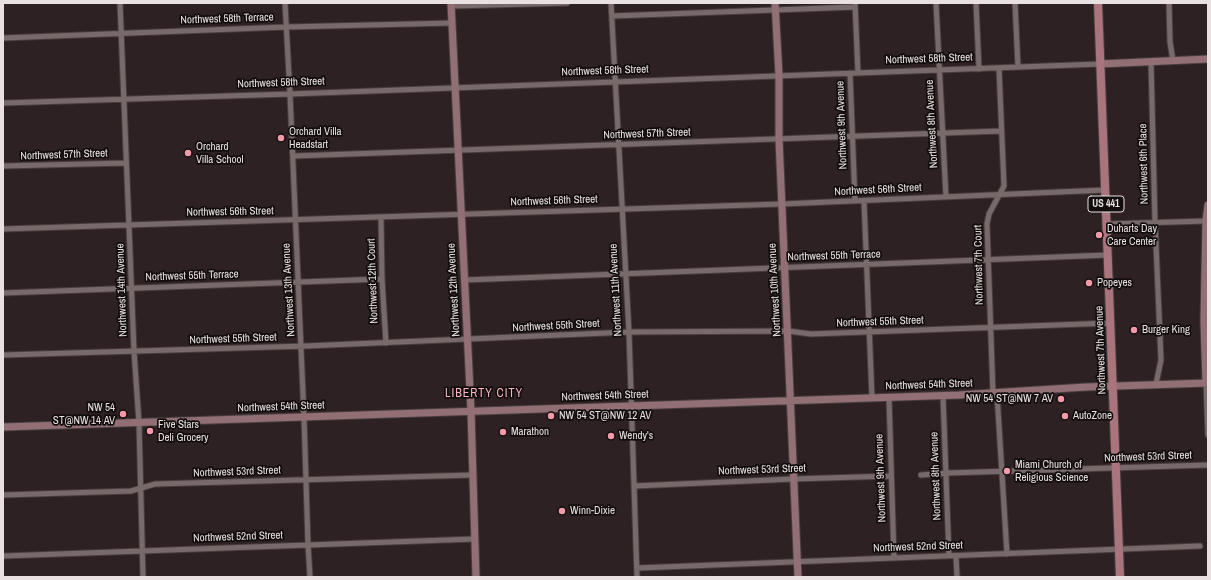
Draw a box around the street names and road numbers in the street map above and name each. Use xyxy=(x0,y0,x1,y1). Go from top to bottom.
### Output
street label: Northwest 58th Terrace xyxy=(180,11,274,27)
street label: Northwest 58th Street xyxy=(885,51,973,67)
street label: Northwest 58th Street xyxy=(561,63,649,79)
street label: Northwest 58th Street xyxy=(237,75,325,91)
street label: Northwest 8th Avenue xyxy=(923,79,941,169)
street label: Northwest 9th Avenue xyxy=(834,80,850,170)
street label: Northwest 6th Place xyxy=(1137,124,1151,204)
street label: Northwest 57th Street xyxy=(603,126,691,142)
street label: Northwest 57th Street xyxy=(20,147,108,163)
street label: Northwest 56th Street xyxy=(834,181,922,199)
street label: Northwest 56th Street xyxy=(510,193,598,209)
road number: US 441 xyxy=(1088,196,1124,212)
street label: Northwest 56th Street xyxy=(186,205,274,219)
street label: Northwest 7th Court xyxy=(972,225,986,305)
street label: Northwest 12th Court xyxy=(365,238,381,324)
street label: Northwest 14th Avenue xyxy=(114,243,130,337)
street label: Northwest 13th Avenue xyxy=(280,243,298,337)
street label: Northwest 12th Avenue xyxy=(445,243,463,337)
street label: Northwest 11th Avenue xyxy=(607,243,625,337)
street label: Northwest 10th Avenue xyxy=(766,243,784,337)
street label: Northwest 55th Terrace xyxy=(787,248,881,264)
street label: Northwest 55th Terrace xyxy=(145,268,239,284)
street label: Northwest 7th Avenue xyxy=(1093,305,1109,395)
street label: Northwest 55th Street xyxy=(836,314,924,330)
street label: Northwest 55th Street xyxy=(512,317,600,335)
street label: Northwest 55th Street xyxy=(189,331,277,347)
street label: Northwest 54th Street xyxy=(885,377,973,393)
street label: Northwest 54th Street xyxy=(561,388,649,404)
street label: Northwest 54th Street xyxy=(237,399,325,415)
street label: Northwest 8th Avenue xyxy=(928,431,944,521)
street label: Northwest 9th Avenue xyxy=(873,433,889,523)
street label: Northwest 53rd Street xyxy=(1104,449,1192,465)
street label: Northwest 53rd Street xyxy=(718,462,806,478)
street label: Northwest 53rd Street xyxy=(193,464,281,480)
street label: Northwest 52nd Street xyxy=(193,529,283,545)
street label: Northwest 52nd Street xyxy=(873,539,963,555)

